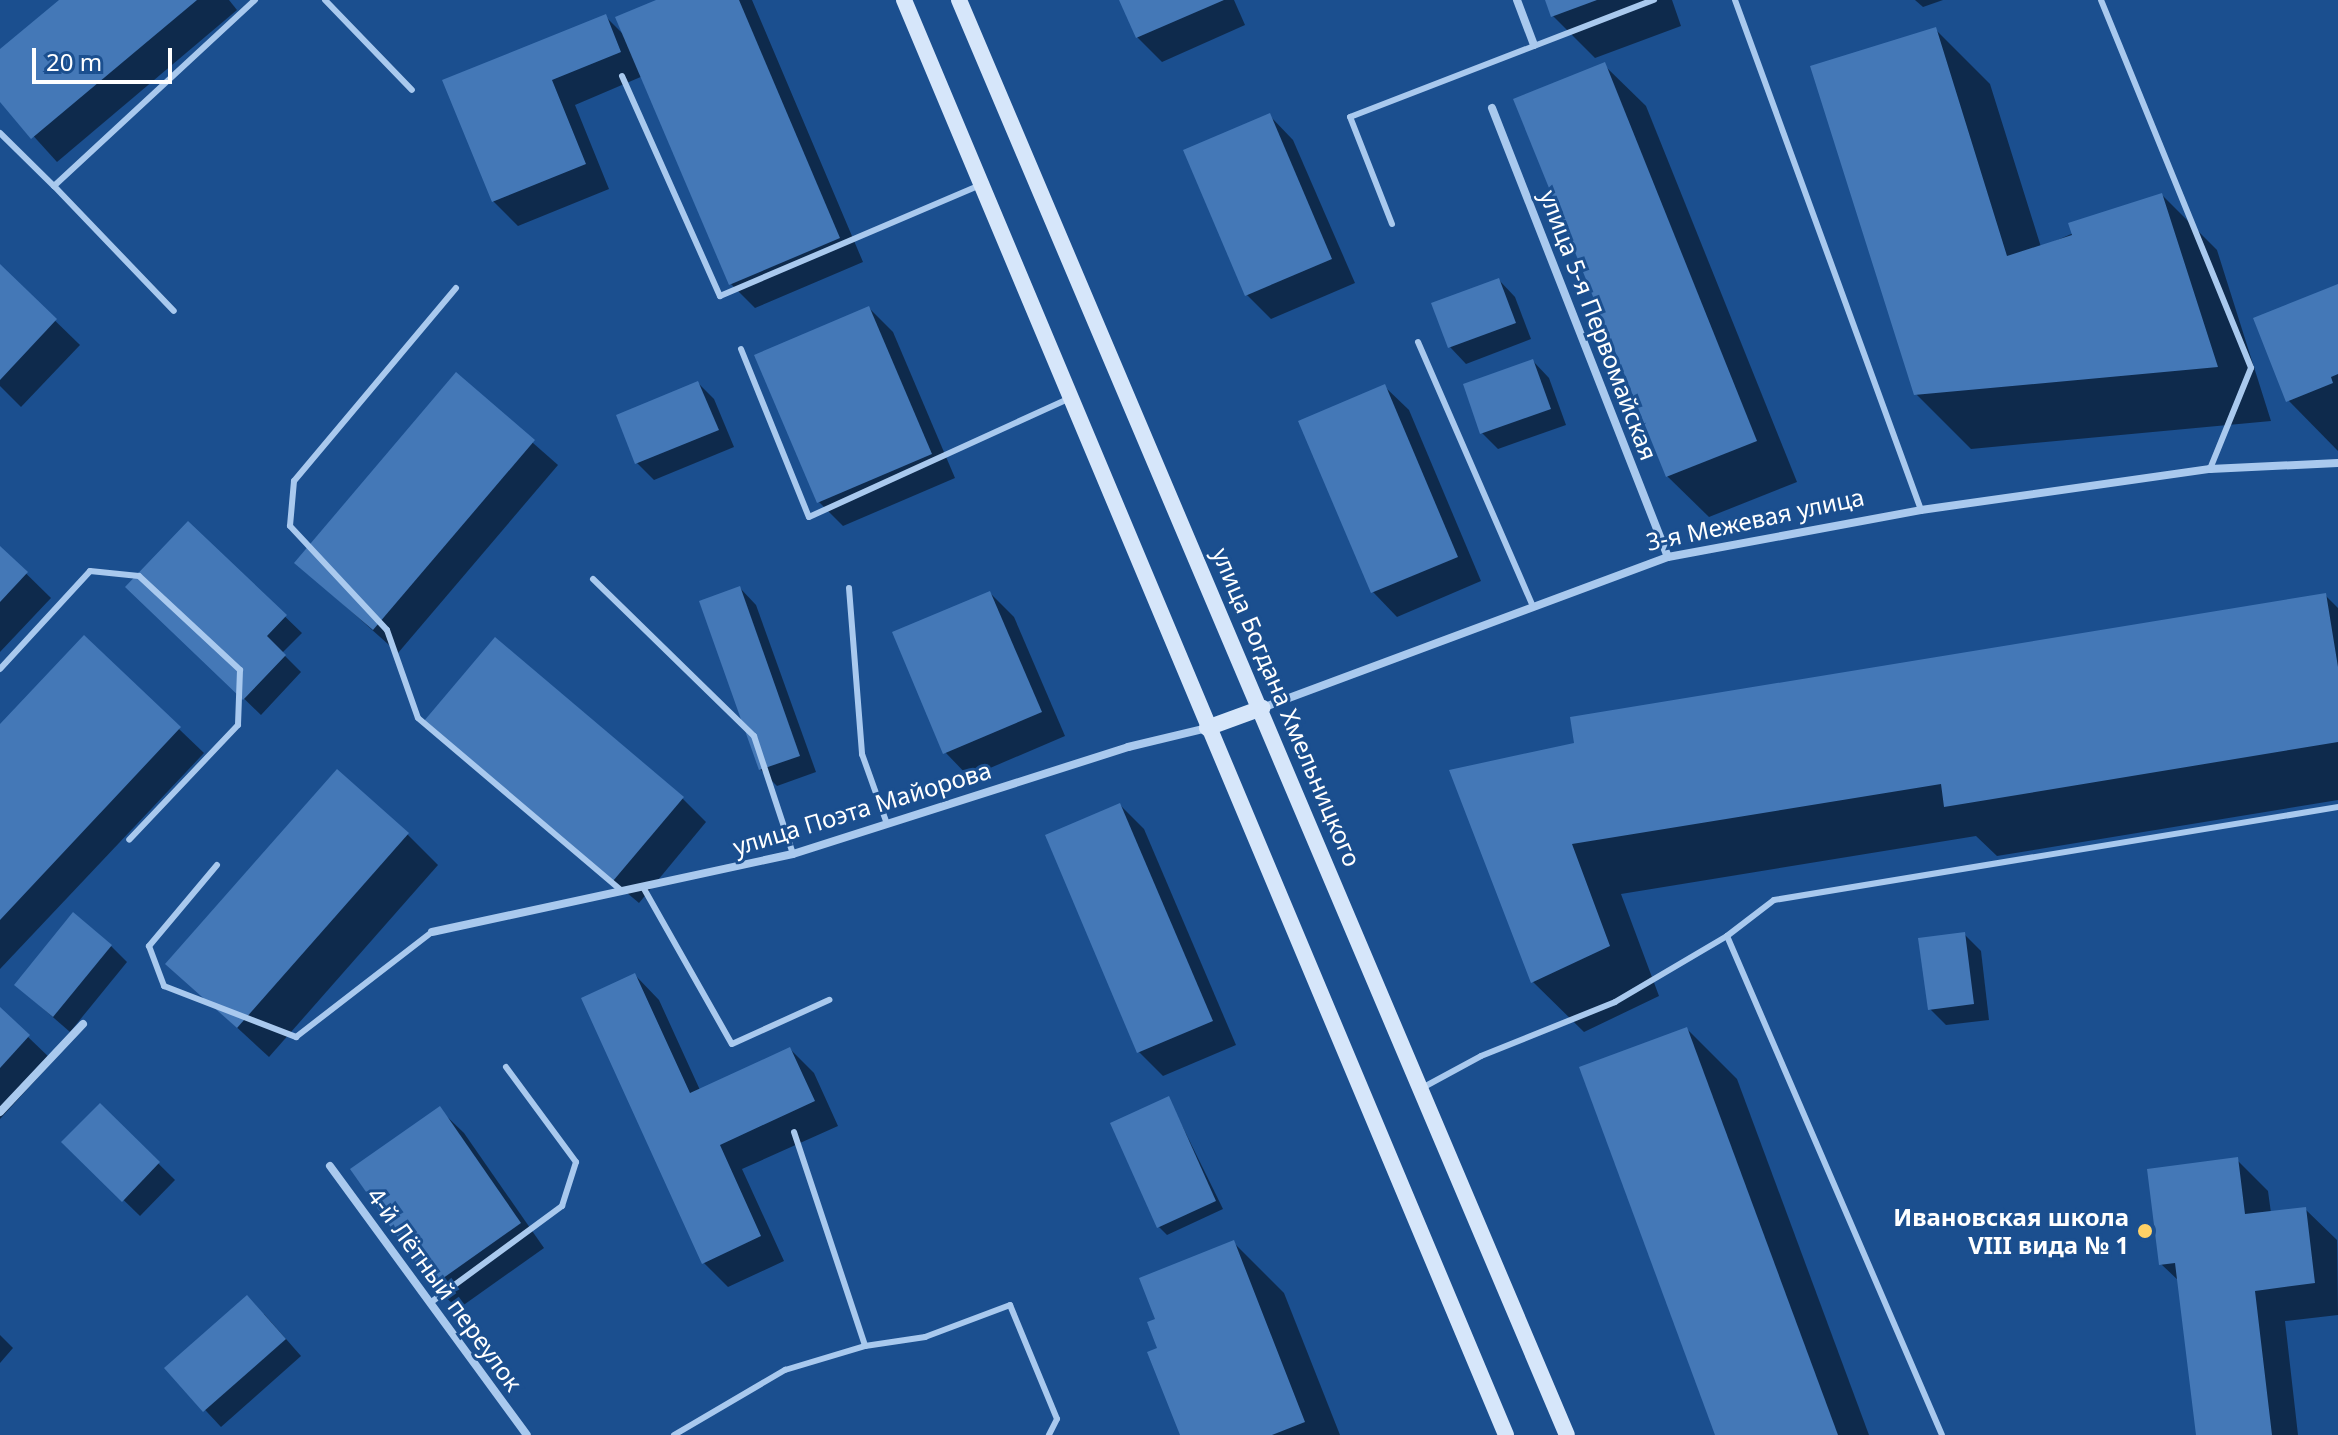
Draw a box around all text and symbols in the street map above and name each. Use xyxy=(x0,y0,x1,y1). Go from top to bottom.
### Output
scale bar xyxy=(36,32,176,82)
text: 20 m xyxy=(46,45,102,78)
street label: улица 5-я Первомайская xyxy=(1534,186,1664,464)
street label: 3-я Межевая улица xyxy=(1643,482,1867,556)
street label: улица Богдана Хмельницкого xyxy=(1207,543,1367,871)
street label: улица Поэта Майорова xyxy=(729,755,995,861)
street label: 4-й Лётный переулок xyxy=(361,1182,529,1396)
place label: Ивановская школа VIII вида № 1 xyxy=(1893,1203,2129,1259)
marker: Ивановская школа VIII вида № 1 xyxy=(2136,1222,2154,1240)

